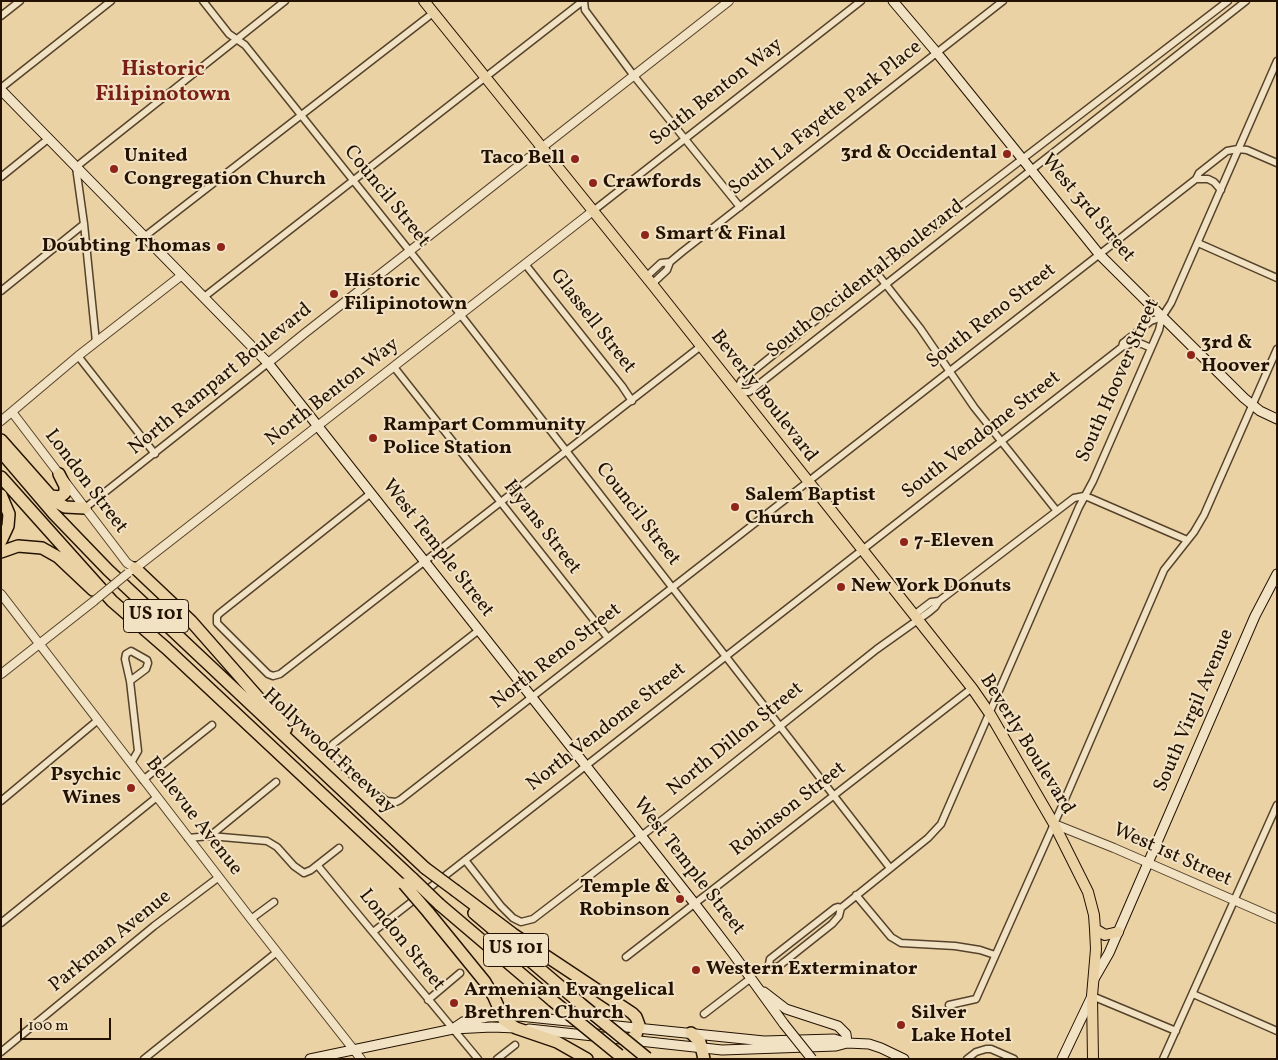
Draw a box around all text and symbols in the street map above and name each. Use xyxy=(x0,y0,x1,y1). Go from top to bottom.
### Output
street label: South Benton Way xyxy=(646,34,788,152)
street label: South La Fayette Park Place xyxy=(725,36,927,202)
district label: Historic Filipinotown xyxy=(95,58,231,110)
street label: Council Street xyxy=(338,141,434,253)
place label: 3rd & Occidental xyxy=(841,142,997,166)
place label: United Congregation Church xyxy=(124,145,326,192)
place label: Taco Bell xyxy=(480,147,565,171)
marker: 3rd & Occidental xyxy=(1001,148,1013,160)
street label: West 3rd Street xyxy=(1035,150,1139,268)
marker: Taco Bell xyxy=(569,153,581,165)
marker: United Congregation Church xyxy=(108,163,120,175)
place label: Crawfords xyxy=(603,171,702,195)
marker: Crawfords xyxy=(587,177,599,189)
street label: South Occidental Boulevard xyxy=(763,195,969,365)
place label: Smart & Final xyxy=(655,223,786,247)
marker: Smart & Final xyxy=(639,229,651,241)
place label: Doubting Thomas xyxy=(42,235,211,259)
marker: Doubting Thomas xyxy=(215,241,227,253)
street label: South Reno Street xyxy=(922,259,1062,375)
street label: Glassell Street xyxy=(544,265,640,379)
place label: Historic Filipinotown xyxy=(344,270,467,317)
marker: Historic Filipinotown xyxy=(328,288,340,300)
street label: South Hoover Street xyxy=(1072,295,1166,467)
street label: North Rampart Boulevard xyxy=(125,299,317,461)
street label: Beverly Boulevard xyxy=(704,326,822,468)
place label: 3rd & Hoover xyxy=(1201,332,1270,379)
street label: North Benton Way xyxy=(261,333,405,453)
marker: 3rd & Hoover xyxy=(1185,349,1197,361)
street label: South Vendome Street xyxy=(898,367,1066,505)
place label: Rampart Community Police Station xyxy=(383,414,586,461)
street label: London Street xyxy=(38,425,132,539)
marker: Rampart Community Police Station xyxy=(367,432,379,444)
street label: Council Street xyxy=(589,459,685,571)
street label: West Temple Street xyxy=(376,475,498,623)
street label: Hyans Street xyxy=(497,476,585,580)
place label: Salem Baptist Church xyxy=(745,484,876,531)
marker: Salem Baptist Church xyxy=(729,501,741,513)
place label: 7-Eleven xyxy=(914,530,994,554)
marker: 7-Eleven xyxy=(898,536,910,548)
place label: New York Donuts xyxy=(851,575,1011,599)
marker: New York Donuts xyxy=(835,581,847,593)
street label: North Reno Street xyxy=(487,599,627,715)
road number: US 101 xyxy=(124,600,188,632)
street label: South Virgil Avenue xyxy=(1150,626,1240,796)
street label: North Vendome Street xyxy=(523,658,691,798)
street label: Beverly Boulevard xyxy=(973,671,1079,819)
street label: North Dillon Street xyxy=(663,678,809,802)
street label: Hollywood Freeway xyxy=(256,684,400,820)
street label: Bellevue Avenue xyxy=(139,753,247,881)
street label: Robinson Street xyxy=(726,757,852,863)
place label: Psychic Wines xyxy=(50,764,121,811)
marker: Psychic Wines xyxy=(125,782,137,794)
street label: West Temple Street xyxy=(627,793,749,941)
street label: West 1st Street xyxy=(1109,819,1235,893)
place label: Temple & Robinson xyxy=(579,876,670,923)
street label: London Street xyxy=(353,885,449,997)
street label: Parkman Avenue xyxy=(45,886,177,998)
marker: Temple & Robinson xyxy=(674,893,686,905)
road number: US 101 xyxy=(484,934,548,966)
place label: Western Exterminator xyxy=(706,958,917,982)
marker: Western Exterminator xyxy=(690,964,702,976)
place label: Armenian Evangelical Brethren Church xyxy=(464,979,675,1026)
marker: Armenian Evangelical Brethren Church xyxy=(448,997,460,1009)
place label: Silver Lake Hotel xyxy=(911,1002,1011,1049)
scale bar xyxy=(22,1008,114,1040)
text: 100 m xyxy=(28,1016,68,1037)
marker: Silver Lake Hotel xyxy=(895,1019,907,1031)

